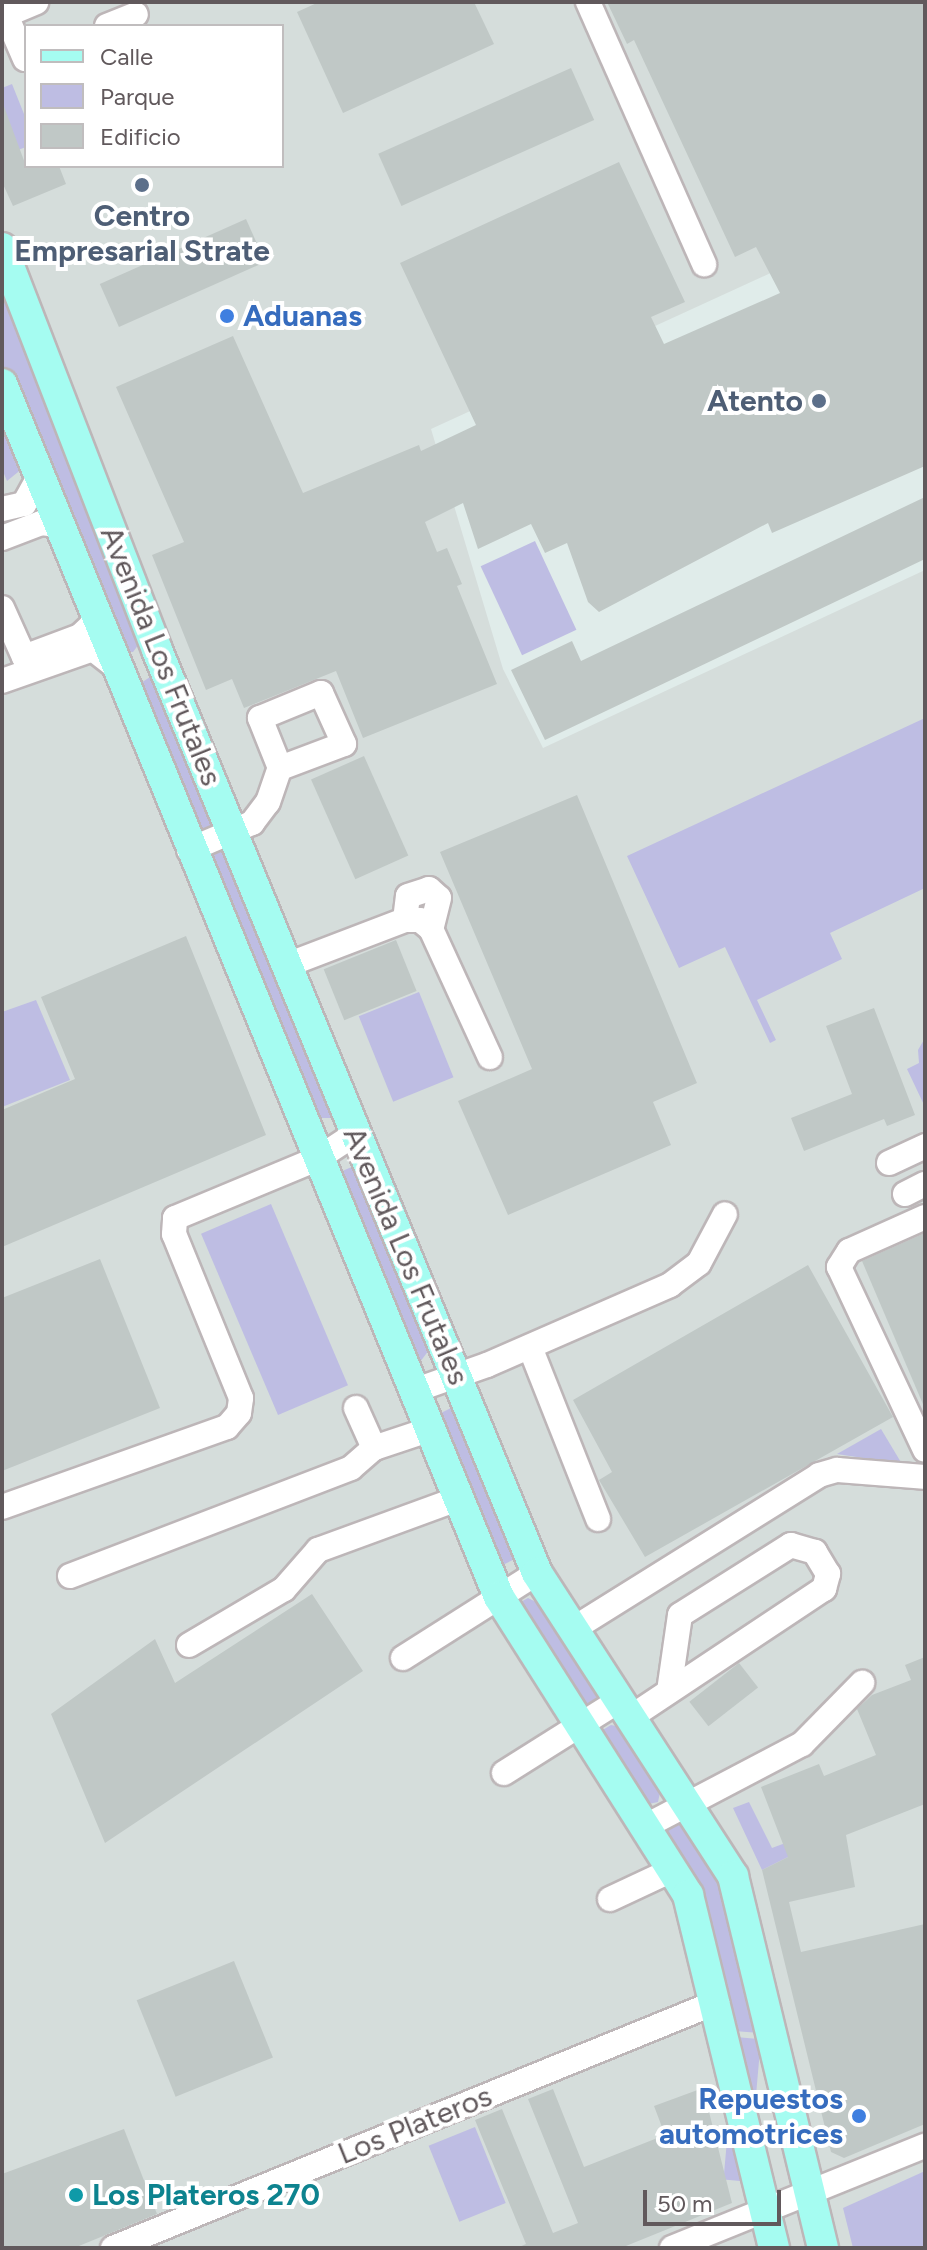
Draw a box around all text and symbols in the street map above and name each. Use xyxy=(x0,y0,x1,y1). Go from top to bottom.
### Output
legend xyxy=(24,24,284,168)
text: Calle xyxy=(100,42,153,71)
text: Parque xyxy=(100,82,174,111)
text: Edificio xyxy=(100,122,181,151)
marker: Centro Empresarial Strate xyxy=(133,176,151,194)
place label: Centro Empresarial Strate xyxy=(14,198,270,268)
place label: Aduanas xyxy=(243,298,362,334)
marker: Aduanas xyxy=(218,307,236,325)
place label: Atento xyxy=(707,383,803,419)
marker: Atento xyxy=(810,392,828,410)
street label: Avenida Los Frutales xyxy=(93,521,229,791)
street label: Avenida Los Frutales xyxy=(335,1122,477,1390)
street label: Los Plateros xyxy=(333,2078,497,2172)
place label: Repuestos automotrices xyxy=(659,2081,843,2152)
marker: Repuestos automotrices xyxy=(850,2107,868,2125)
scale bar xyxy=(647,2174,785,2224)
place label: Los Plateros 270 xyxy=(92,2177,320,2213)
marker: Los Plateros 270 xyxy=(67,2186,85,2204)
text: 50 m xyxy=(657,2189,713,2218)

